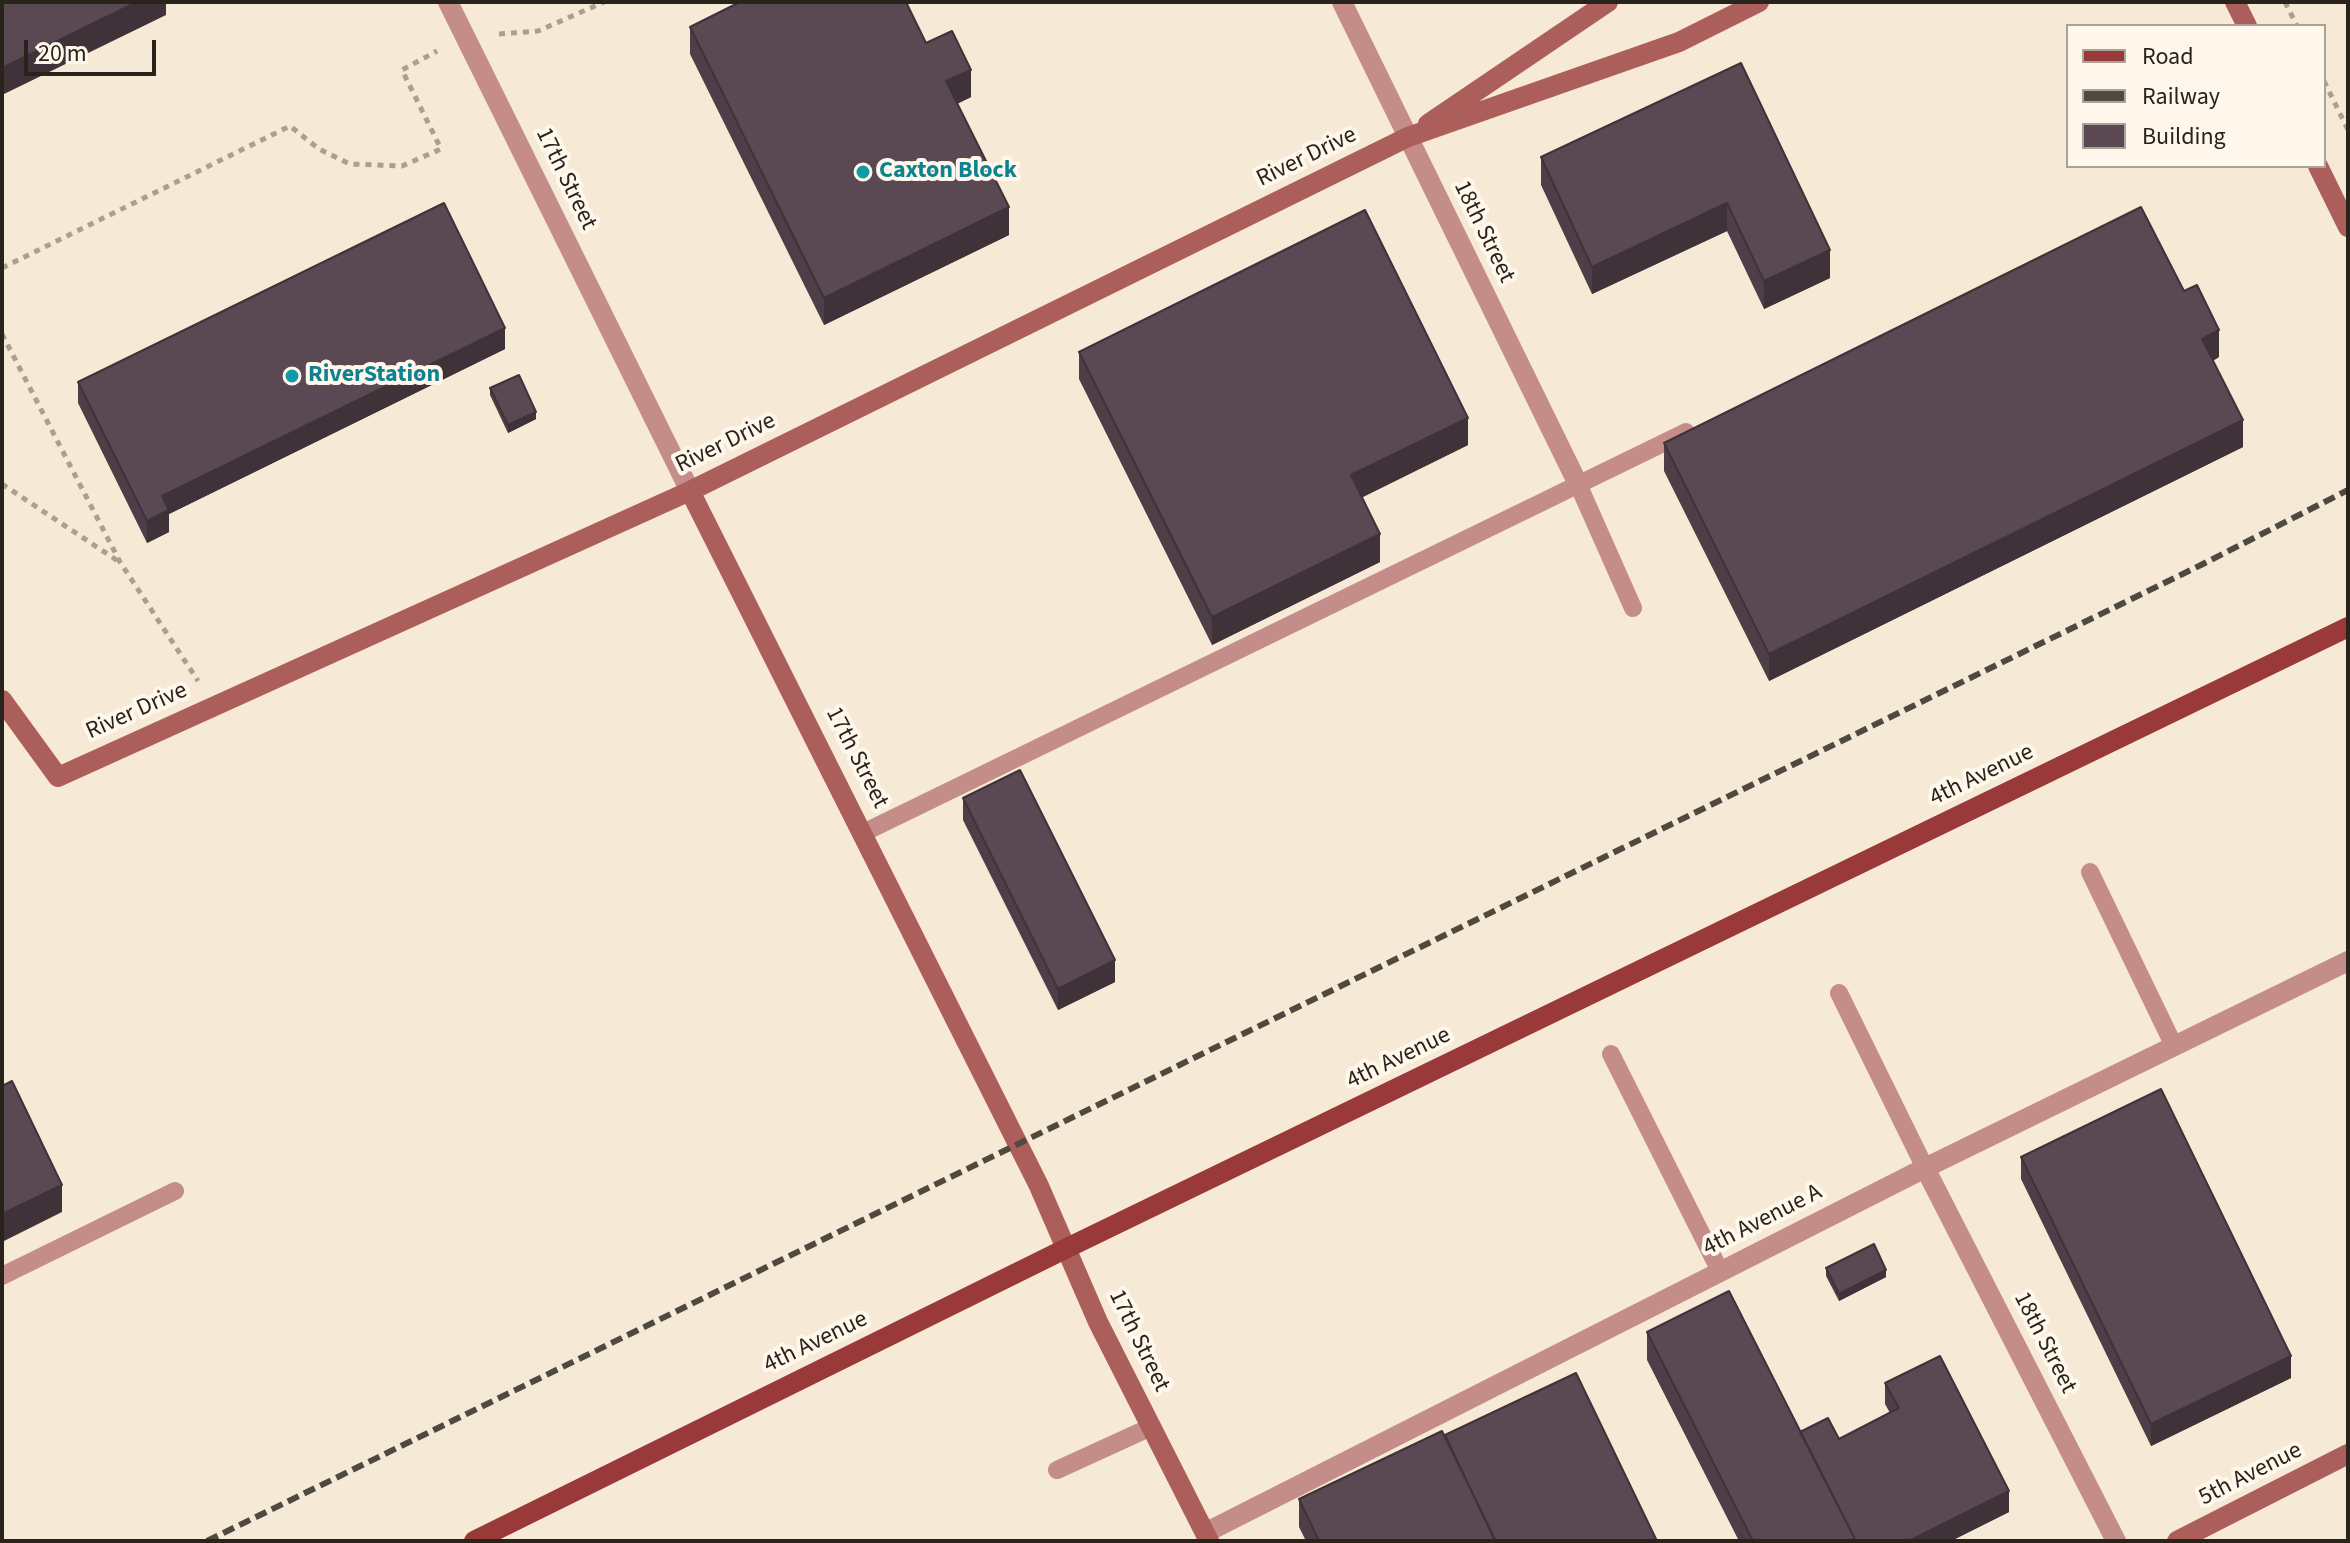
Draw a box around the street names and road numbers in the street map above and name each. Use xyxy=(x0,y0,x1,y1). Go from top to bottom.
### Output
street label: River Drive xyxy=(1252,121,1362,195)
street label: 17th Street xyxy=(528,123,602,235)
street label: 18th Street xyxy=(1446,176,1520,288)
street label: River Drive xyxy=(671,407,781,481)
street label: River Drive xyxy=(82,677,192,747)
street label: 17th Street xyxy=(818,702,894,814)
street label: 4th Avenue xyxy=(1925,739,2039,813)
street label: 4th Avenue xyxy=(1342,1022,1456,1096)
street label: 4th Avenue A xyxy=(1699,1179,1827,1263)
street label: 17th Street xyxy=(1101,1285,1175,1397)
street label: 18th Street xyxy=(2006,1287,2082,1399)
street label: 4th Avenue xyxy=(759,1306,873,1380)
street label: 5th Avenue xyxy=(2195,1437,2307,1513)

